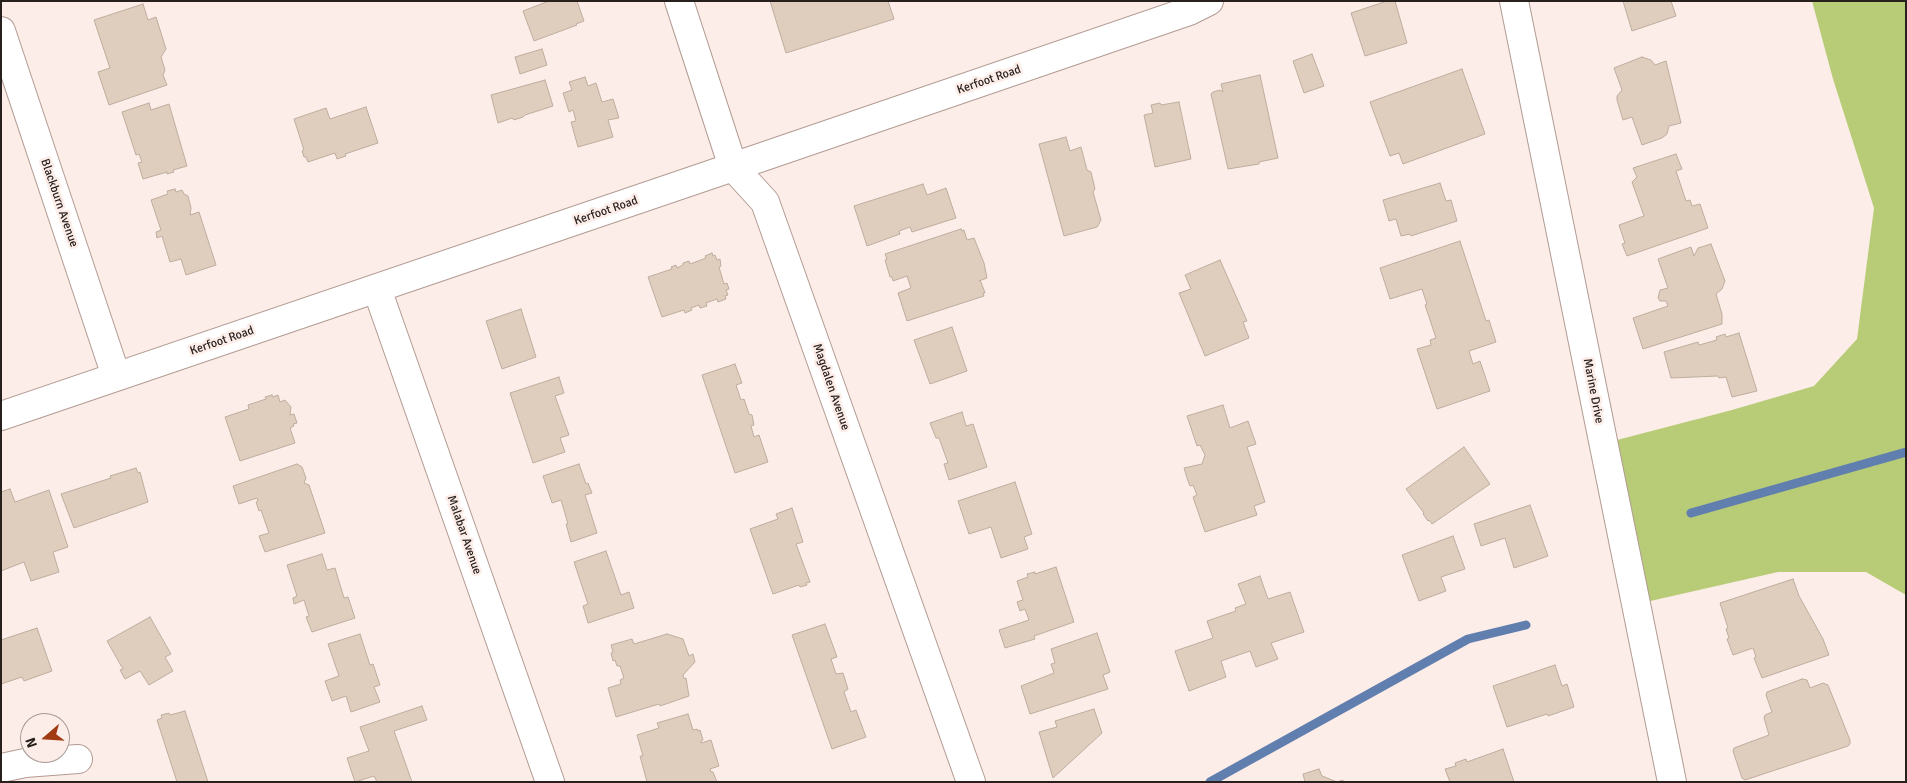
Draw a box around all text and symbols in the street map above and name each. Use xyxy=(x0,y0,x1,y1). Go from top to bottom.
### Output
street label: Kerfoot Road xyxy=(955,62,1023,98)
street label: Blackburn Avenue xyxy=(37,157,81,249)
street label: Kerfoot Road xyxy=(572,193,640,229)
street label: Kerfoot Road xyxy=(188,323,256,359)
street label: Magdalen Avenue xyxy=(809,342,853,432)
street label: Marine Drive xyxy=(1580,357,1606,425)
street label: Malabar Avenue xyxy=(444,494,484,576)
north arrow xyxy=(20,713,70,763)
text: N xyxy=(22,735,41,750)

